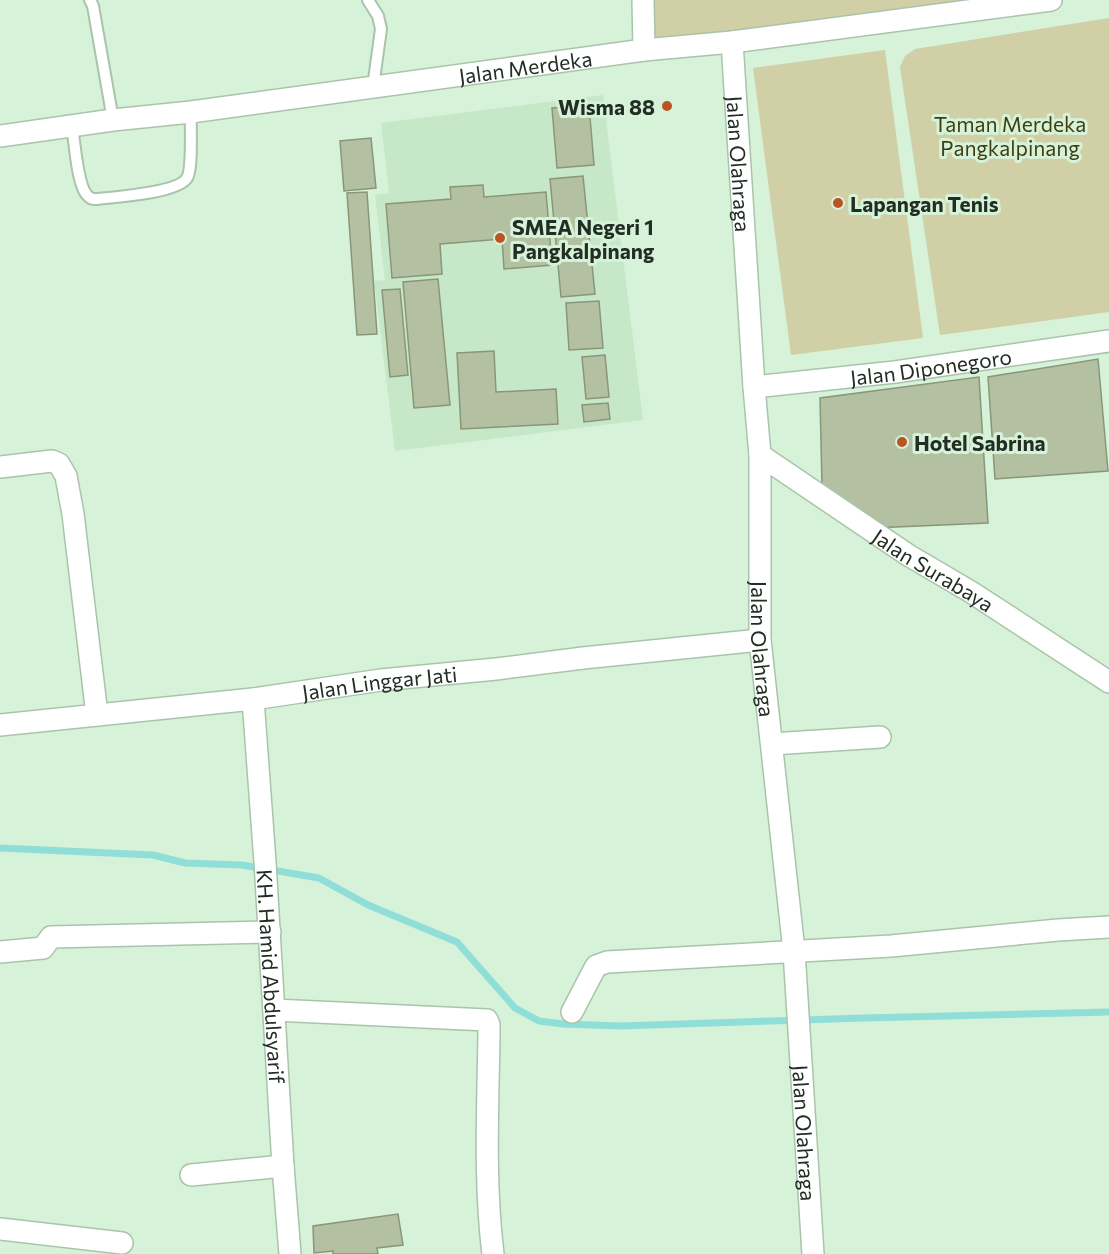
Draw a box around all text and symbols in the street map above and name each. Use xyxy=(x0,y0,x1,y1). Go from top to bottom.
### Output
street label: Jalan Merdeka xyxy=(457,45,594,88)
place label: Wisma 88 xyxy=(558,94,655,119)
street label: Jalan Olahraga xyxy=(723,95,757,233)
marker: Wisma 88 xyxy=(660,99,674,113)
park label: Taman Merdeka Pangkalpinang xyxy=(934,111,1086,160)
place label: Lapangan Tenis xyxy=(850,191,999,216)
marker: Lapangan Tenis xyxy=(831,196,845,210)
place label: SMEA Negeri 1 Pangkalpinang xyxy=(512,214,655,263)
marker: SMEA Negeri 1 Pangkalpinang xyxy=(493,231,507,245)
street label: Jalan Diponegoro xyxy=(849,343,1013,389)
place label: Hotel Sabrina xyxy=(914,430,1046,455)
marker: Hotel Sabrina xyxy=(895,435,909,449)
street label: Jalan Surabaya xyxy=(868,523,999,616)
street label: Jalan Olahraga xyxy=(748,581,781,718)
street label: Jalan Linggar Jati xyxy=(300,660,458,704)
street label: KH. Hamid Abdulsyarif xyxy=(253,868,291,1085)
street label: Jalan Olahraga xyxy=(789,1064,822,1202)

